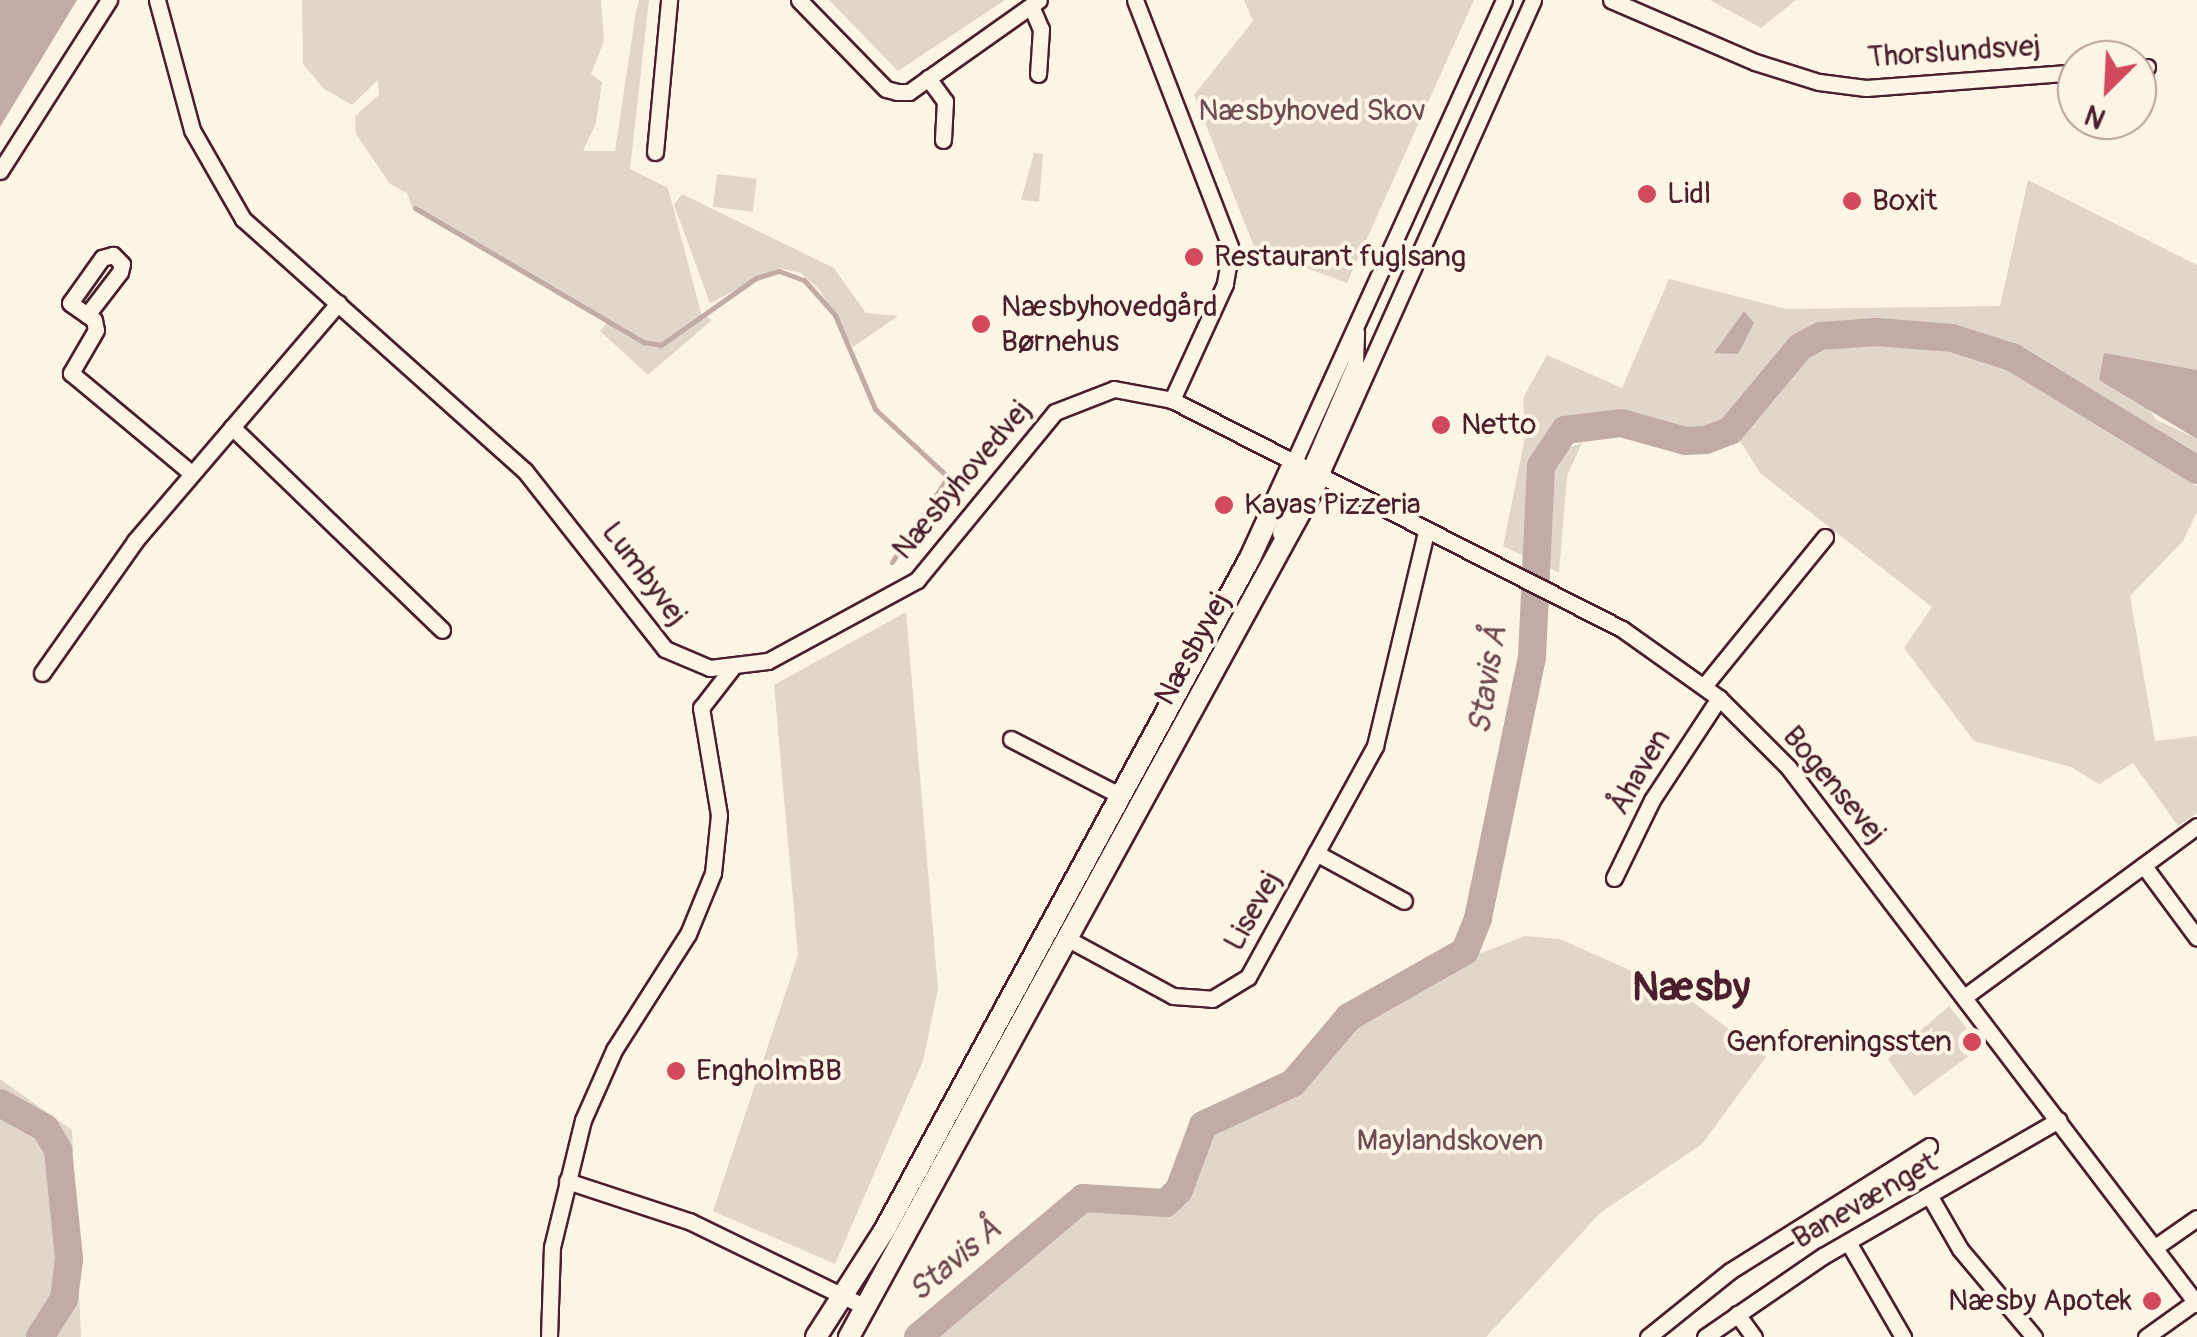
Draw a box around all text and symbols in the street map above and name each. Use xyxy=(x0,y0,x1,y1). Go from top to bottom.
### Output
street label: Thorslundsvej xyxy=(1866,28,2042,76)
north arrow xyxy=(2057,40,2157,140)
park label: Næsbyhoved Skov xyxy=(1198,93,1426,129)
text: N xyxy=(2080,96,2111,136)
place label: Lidl xyxy=(1667,176,1711,212)
marker: Lidl xyxy=(1636,183,1658,205)
place label: Boxit xyxy=(1872,183,1937,219)
marker: Boxit xyxy=(1841,190,1863,212)
place label: Restaurant fuglsang xyxy=(1214,239,1466,275)
marker: Restaurant fuglsang xyxy=(1183,246,1205,268)
place label: Næsbyhovedgård Børnehus xyxy=(1001,289,1218,360)
marker: Næsbyhovedgård Børnehus xyxy=(970,313,992,335)
street label: Næsbyhovedvej xyxy=(885,393,1039,567)
place label: Netto xyxy=(1461,407,1536,443)
marker: Netto xyxy=(1430,414,1452,436)
place label: Kayas Pizzeria xyxy=(1244,487,1421,523)
marker: Kayas Pizzeria xyxy=(1213,494,1235,516)
street label: Lumbyvej xyxy=(593,515,695,633)
street label: Næsbyvej xyxy=(1147,586,1239,712)
water label: Stavis Å xyxy=(1460,623,1516,737)
street label: Bogensevej xyxy=(1775,719,1893,851)
street label: Åhaven xyxy=(1601,723,1679,821)
street label: Lisevej xyxy=(1216,865,1290,957)
district label: Næsby xyxy=(1632,964,1750,1012)
place label: Genforeningssten xyxy=(1726,1024,1952,1060)
marker: Genforeningssten xyxy=(1961,1031,1983,1053)
place label: EngholmBB xyxy=(696,1053,842,1089)
marker: EngholmBB xyxy=(665,1060,687,1082)
park label: Maylandskoven xyxy=(1357,1123,1543,1159)
street label: Banevænget xyxy=(1786,1145,1944,1257)
water label: Stavis Å xyxy=(901,1210,1009,1310)
place label: Næsby Apotek xyxy=(1948,1283,2132,1319)
marker: Næsby Apotek xyxy=(2141,1290,2163,1312)

